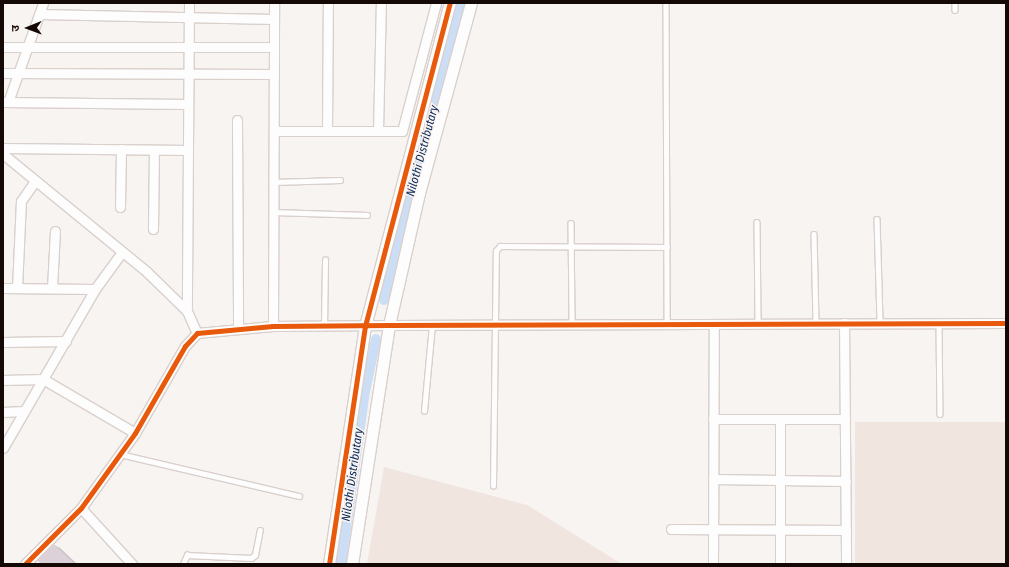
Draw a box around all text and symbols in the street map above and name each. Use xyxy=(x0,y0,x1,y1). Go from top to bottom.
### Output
north arrow xyxy=(8,8,48,48)
text: उ xyxy=(9,25,22,32)
water label: Nilothi Distributary xyxy=(404,104,442,198)
water label: Nilothi Distributary xyxy=(339,428,367,522)

